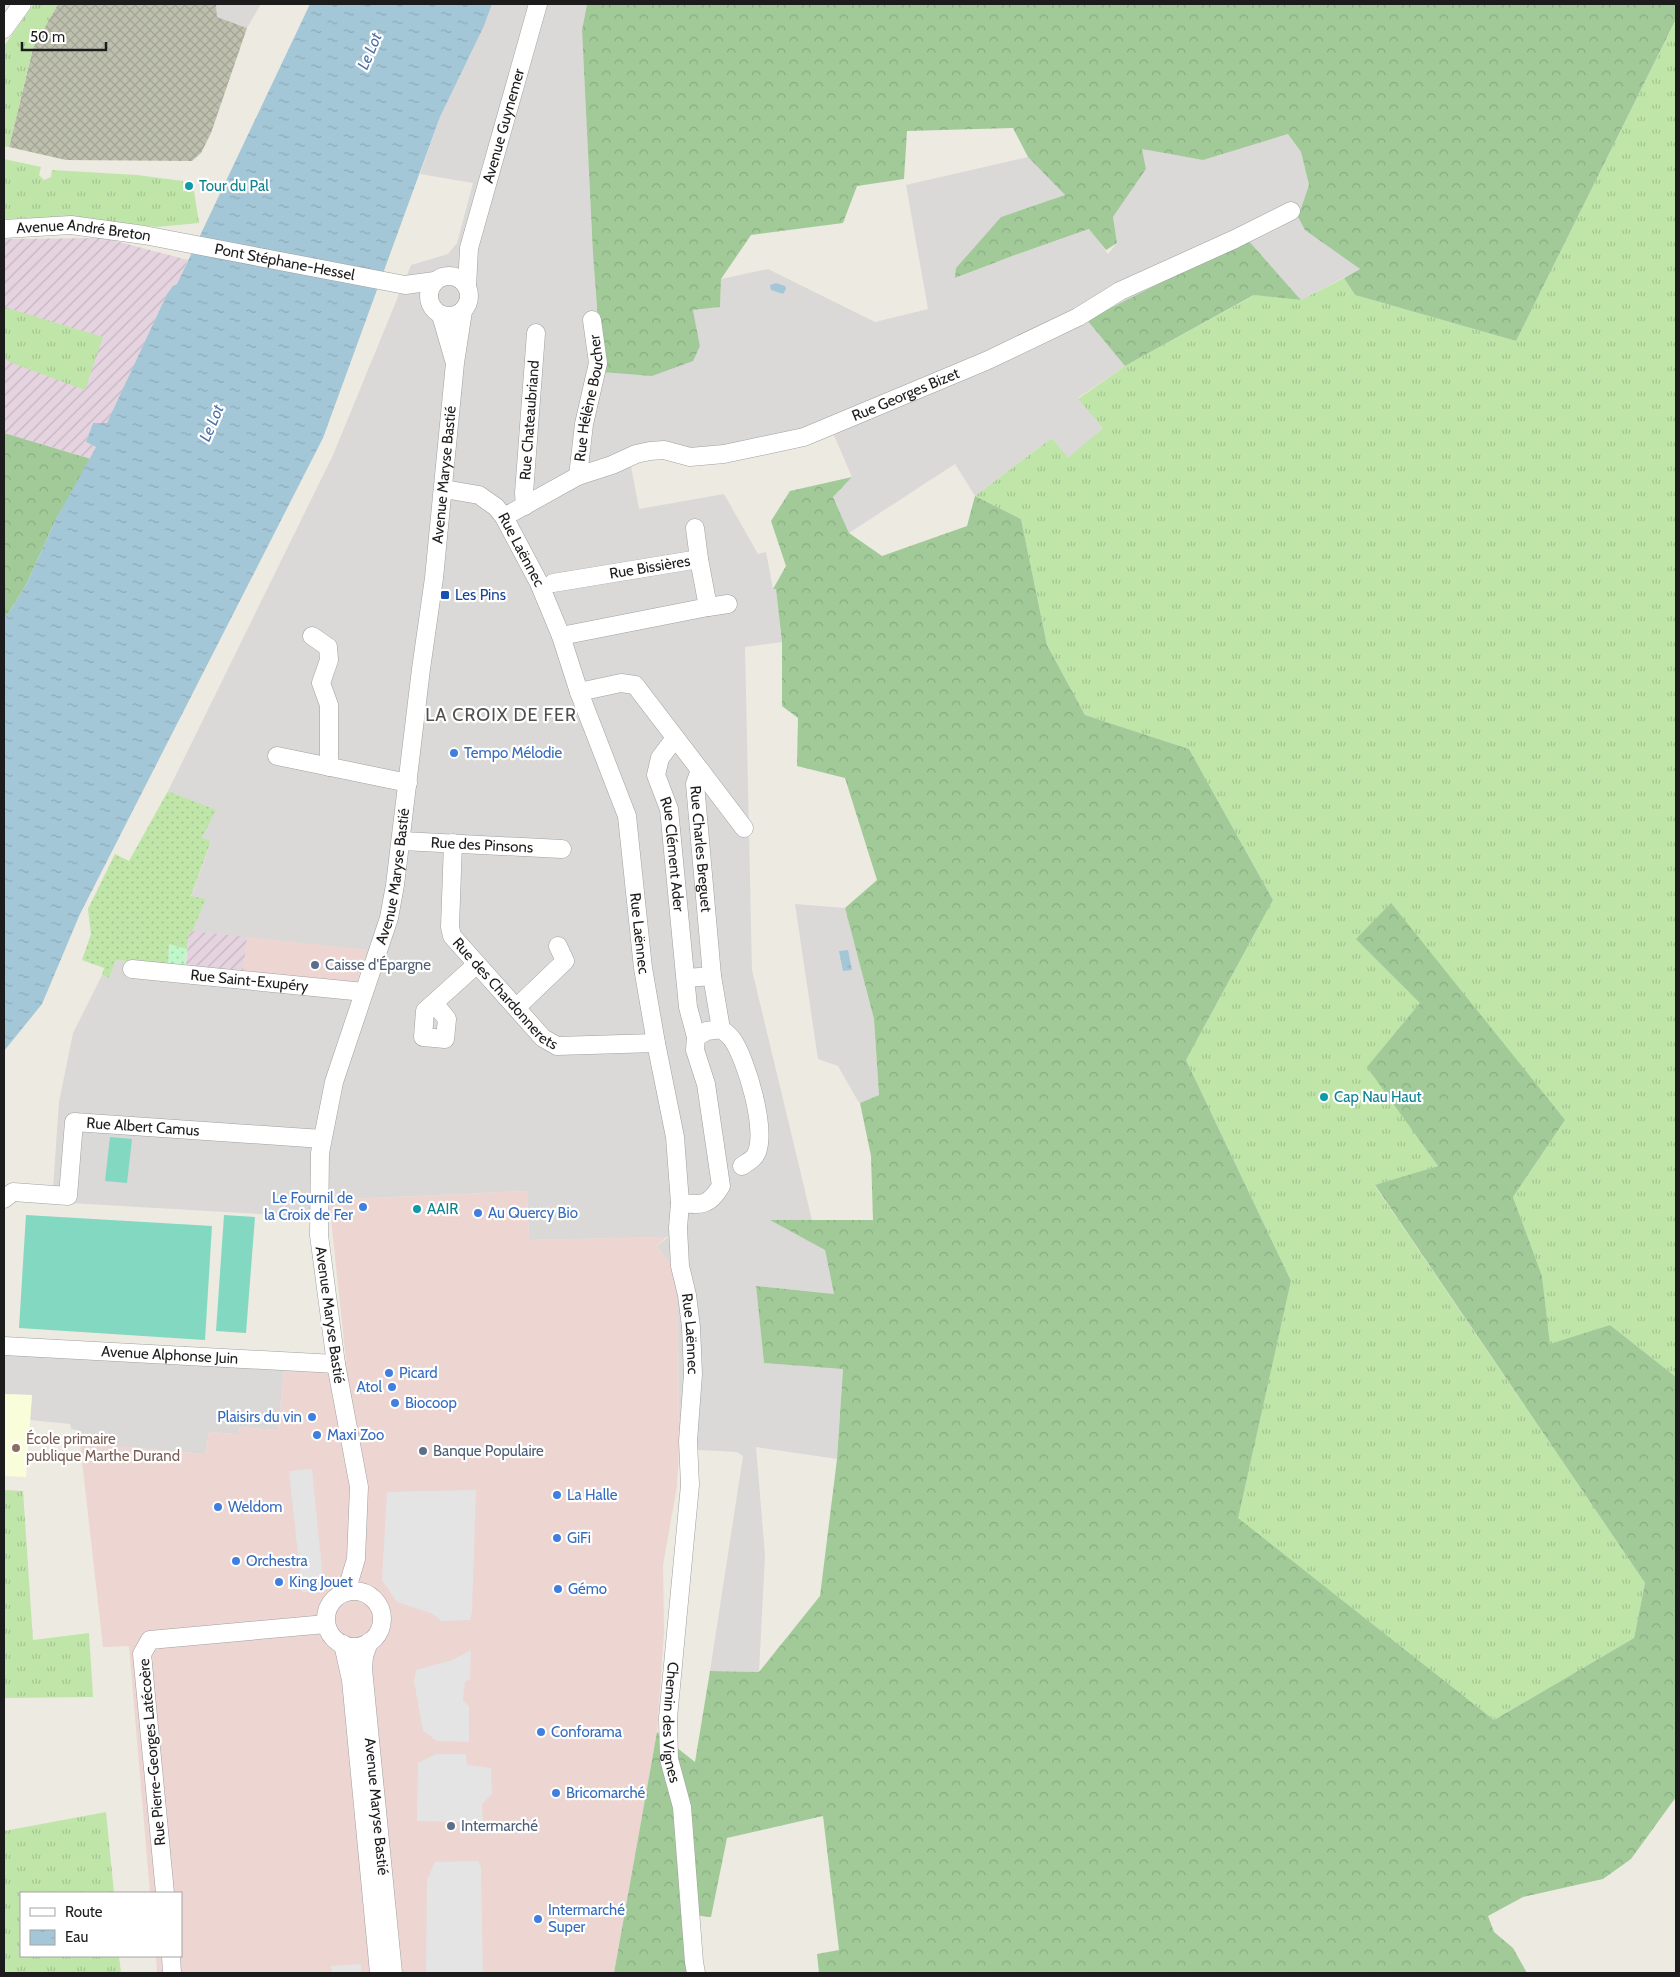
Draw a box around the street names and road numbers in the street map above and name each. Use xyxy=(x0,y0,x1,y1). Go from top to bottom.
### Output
street label: Avenue Guynemer xyxy=(479,66,528,185)
street label: Avenue André Breton xyxy=(16,216,152,245)
street label: Pont Stéphane-Hessel xyxy=(213,240,357,284)
street label: Rue Hélène Boucher xyxy=(571,333,607,463)
street label: Rue Chateaubriand xyxy=(516,360,543,481)
street label: Rue Georges Bizet xyxy=(849,364,962,425)
street label: Avenue Maryse Bastié xyxy=(428,405,460,544)
street label: Rue Laënnec xyxy=(494,509,548,590)
street label: Rue Bissières xyxy=(608,552,691,583)
street label: Rue Charles Breguet xyxy=(686,785,715,913)
street label: Rue Clément Ader xyxy=(656,794,688,913)
street label: Avenue Maryse Bastié xyxy=(372,807,413,947)
street label: Rue des Pinsons xyxy=(430,833,534,857)
street label: Rue Laënnec xyxy=(626,892,653,976)
street label: Rue des Chardonnerets xyxy=(449,934,561,1054)
street label: Rue Saint-Exupéry xyxy=(190,966,310,995)
street label: Rue Albert Camus xyxy=(86,1114,200,1140)
street label: Avenue Maryse Bastié xyxy=(311,1245,349,1385)
street label: Rue Laënnec xyxy=(678,1292,702,1375)
street label: Avenue Alphonse Juin xyxy=(101,1342,239,1368)
street label: Rue Pierre-Georges Latécoère xyxy=(135,1657,169,1846)
street label: Chemin des Vignes xyxy=(659,1661,684,1785)
street label: Avenue Maryse Bastié xyxy=(361,1737,392,1876)

